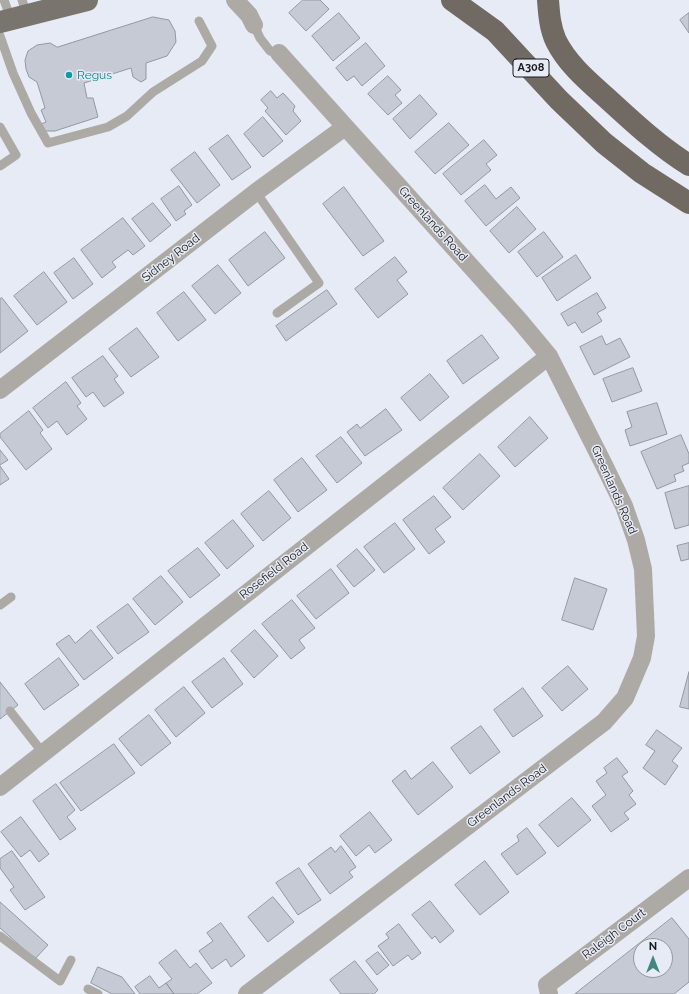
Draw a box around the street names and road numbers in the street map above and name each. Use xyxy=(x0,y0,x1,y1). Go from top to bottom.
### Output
road number: A308 xyxy=(513,59,549,77)
street label: Greenlands Road xyxy=(396,184,470,264)
street label: Sidney Road xyxy=(139,231,203,285)
street label: Greenlands Road xyxy=(588,443,640,537)
street label: Rosefield Road xyxy=(237,540,311,602)
street label: Greenlands Road xyxy=(464,761,550,831)
street label: Raleigh Court xyxy=(580,906,648,962)

